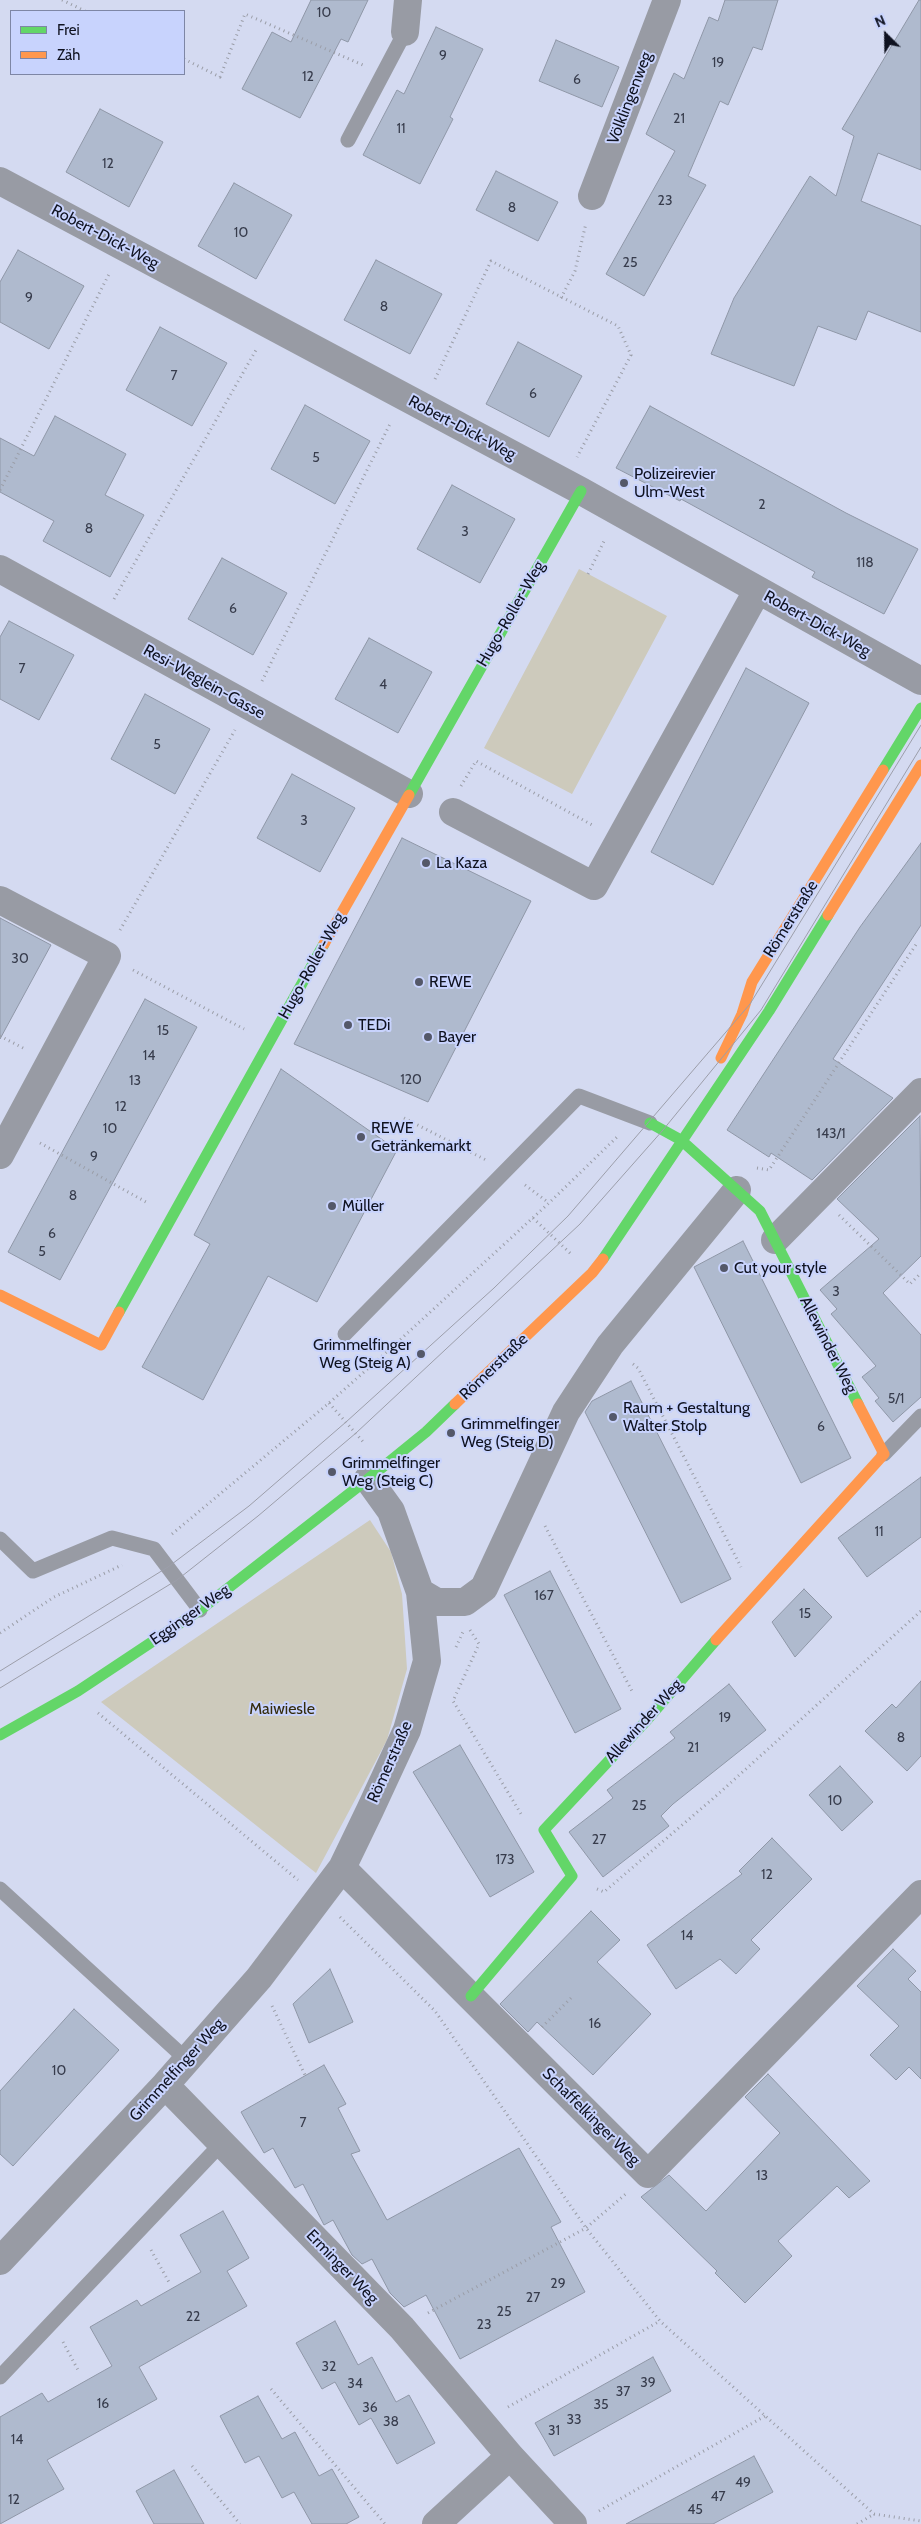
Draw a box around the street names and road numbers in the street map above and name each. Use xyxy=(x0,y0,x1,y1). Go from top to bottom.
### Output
street label: Völklingenweg xyxy=(604,49,656,147)
street label: Robert-Dick-Weg xyxy=(48,201,162,273)
street label: Robert-Dick-Weg xyxy=(405,392,519,464)
street label: Hugo-Roller-Weg xyxy=(473,558,549,670)
street label: Robert-Dick-Weg xyxy=(760,587,874,661)
street label: Resi-Weglein-Gasse xyxy=(140,641,268,723)
street label: Römerstraße xyxy=(760,877,822,961)
street label: Hugo-Roller-Weg xyxy=(275,909,349,1023)
street label: Allewinder Weg xyxy=(795,1294,861,1396)
street label: Römerstraße xyxy=(456,1330,532,1404)
street label: Egginger Weg xyxy=(147,1581,233,1649)
street label: Allewinder Weg xyxy=(601,1675,687,1767)
street label: Römerstraße xyxy=(363,1718,417,1806)
street label: Grimmelfinger Weg xyxy=(126,2014,228,2126)
street label: Schaffelkinger Weg xyxy=(538,2064,644,2170)
street label: Erminger Weg xyxy=(302,2226,382,2308)

